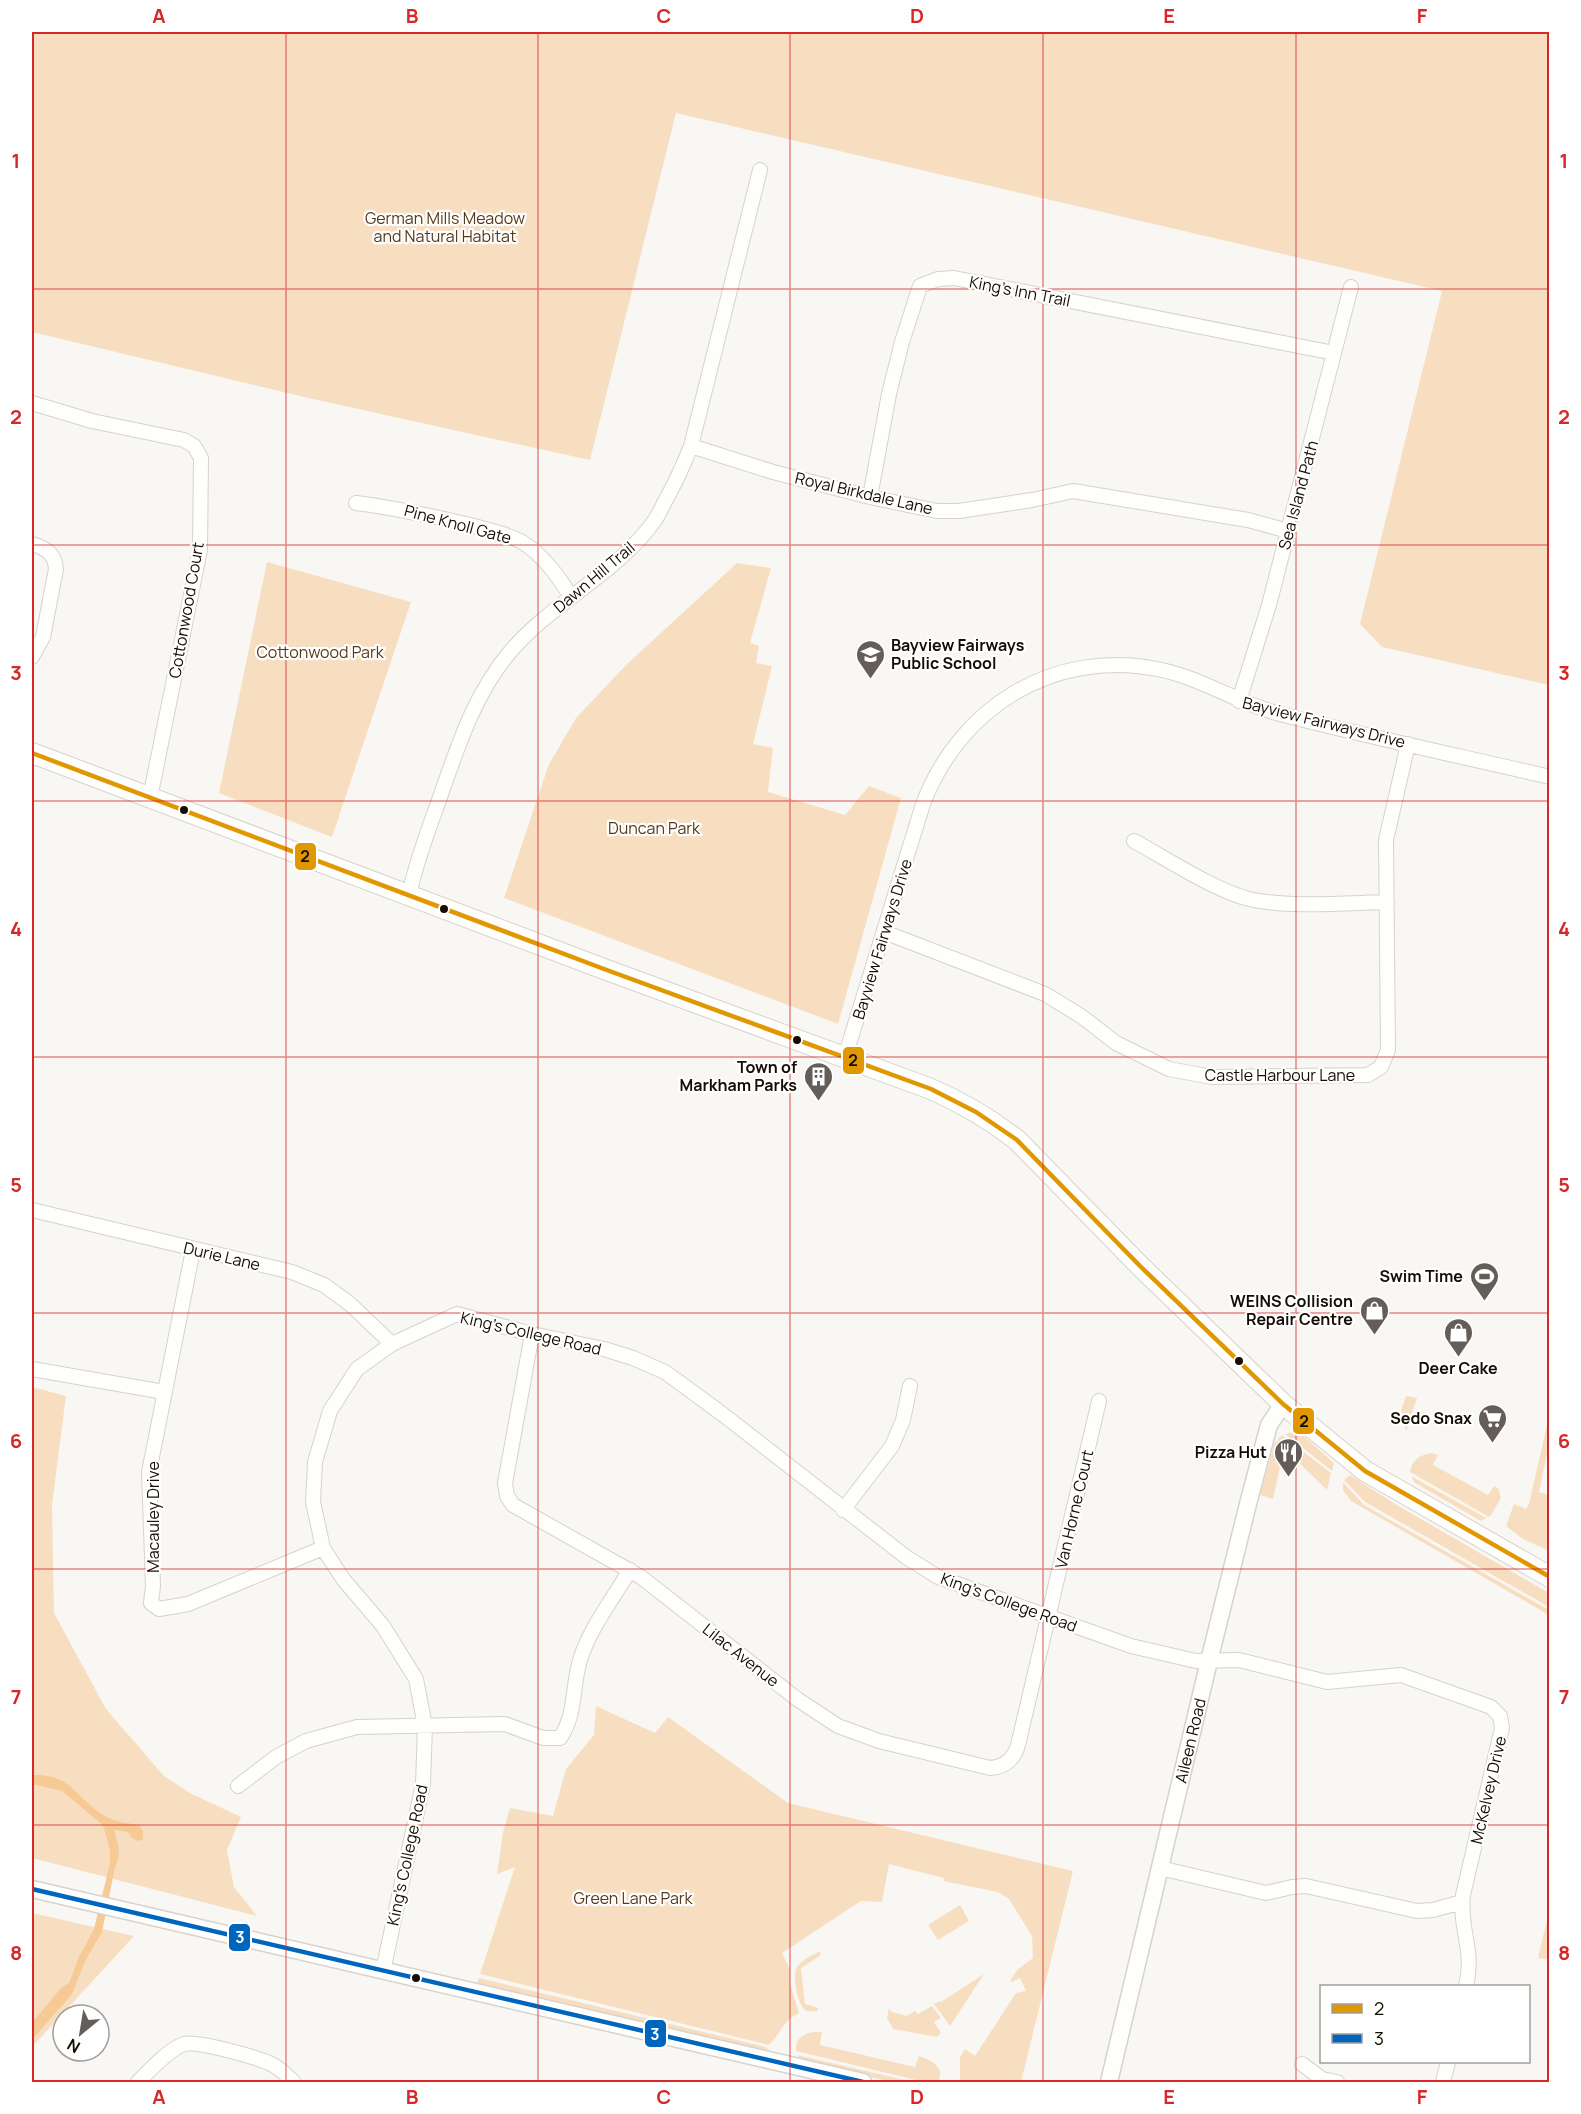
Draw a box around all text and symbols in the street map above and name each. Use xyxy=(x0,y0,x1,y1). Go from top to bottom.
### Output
text: A xyxy=(152,2,166,29)
text: B xyxy=(406,2,419,29)
text: C xyxy=(657,2,671,29)
text: D xyxy=(910,2,924,29)
text: E xyxy=(1163,2,1175,29)
text: F xyxy=(1417,2,1428,29)
text: 1 xyxy=(12,147,20,174)
text: 1 xyxy=(1560,147,1568,174)
park label: German Mills Meadow and Natural Habitat xyxy=(365,207,525,247)
street label: King's Inn Trail xyxy=(968,270,1072,312)
text: 2 xyxy=(10,403,22,430)
text: 2 xyxy=(1558,403,1570,430)
street label: Sea Island Path xyxy=(1273,438,1323,552)
street label: Royal Birkdale Lane xyxy=(793,466,935,520)
street label: Pine Knoll Gate xyxy=(402,499,514,549)
street label: Dawn Hill Trail xyxy=(549,536,639,618)
street label: Cottonwood Court xyxy=(163,540,209,680)
place label: Bayview Fairways Public School xyxy=(891,634,1025,674)
school or university icon: Bayview Fairways Public School xyxy=(854,638,886,680)
park label: Cottonwood Park xyxy=(256,641,385,663)
text: 3 xyxy=(10,659,22,686)
text: 3 xyxy=(1558,659,1570,686)
street label: Bayview Fairways Drive xyxy=(1240,691,1408,753)
unlabelled marker xyxy=(178,804,190,816)
park label: Duncan Park xyxy=(608,817,701,839)
line badge: 2 xyxy=(294,842,317,871)
text: 2 xyxy=(300,845,310,867)
street label: Bayview Fairways Drive xyxy=(847,856,917,1022)
unlabelled marker xyxy=(438,903,450,915)
text: 4 xyxy=(10,915,22,942)
text: 4 xyxy=(1558,915,1570,942)
unlabelled marker xyxy=(791,1034,803,1046)
line badge: 2 xyxy=(842,1046,865,1075)
text: 2 xyxy=(848,1049,858,1071)
place label: Town of Markham Parks xyxy=(680,1056,797,1096)
building icon: Town of Markham Parks xyxy=(802,1060,834,1102)
street label: Castle Harbour Lane xyxy=(1205,1064,1355,1086)
text: 5 xyxy=(10,1171,22,1198)
text: 5 xyxy=(1558,1171,1570,1198)
street label: Durie Lane xyxy=(181,1236,263,1276)
sports icon: Swim Time xyxy=(1468,1260,1500,1302)
place label: Swim Time xyxy=(1379,1265,1463,1287)
place label: WEINS Collision Repair Centre xyxy=(1230,1290,1353,1330)
shop icon: WEINS Collision Repair Centre xyxy=(1358,1294,1390,1336)
street label: King's College Road xyxy=(458,1306,604,1360)
shop icon: Deer Cake xyxy=(1442,1316,1474,1358)
unlabelled marker xyxy=(1233,1355,1245,1367)
place label: Deer Cake xyxy=(1418,1357,1498,1379)
supermarket icon: Sedo Snax xyxy=(1477,1402,1509,1444)
line badge: 2 xyxy=(1292,1407,1315,1435)
place label: Sedo Snax xyxy=(1390,1407,1472,1429)
text: 2 xyxy=(1299,1410,1309,1432)
text: 6 xyxy=(10,1427,22,1454)
text: 6 xyxy=(1558,1427,1570,1454)
restaurant icon: Pizza Hut xyxy=(1272,1436,1304,1478)
place label: Pizza Hut xyxy=(1195,1441,1267,1463)
street label: Van Horne Court xyxy=(1050,1447,1098,1571)
street label: Macauley Drive xyxy=(142,1461,164,1573)
street label: King's College Road xyxy=(938,1567,1080,1637)
street label: Lilac Avenue xyxy=(698,1618,784,1692)
text: 7 xyxy=(11,1683,21,1710)
text: 7 xyxy=(1559,1683,1569,1710)
street label: Aileen Road xyxy=(1169,1696,1211,1785)
street label: McKelvey Drive xyxy=(1465,1734,1511,1846)
street label: King's College Road xyxy=(381,1782,433,1928)
park label: Green Lane Park xyxy=(574,1887,694,1909)
line badge: 3 xyxy=(228,1923,251,1952)
text: 3 xyxy=(235,1926,245,1948)
text: 8 xyxy=(10,1939,22,1966)
text: 8 xyxy=(1558,1939,1570,1966)
unlabelled marker xyxy=(410,1972,422,1984)
legend xyxy=(1320,1985,1530,2063)
text: 2 xyxy=(1374,1996,1384,2020)
north arrow xyxy=(51,2003,111,2063)
line badge: 3 xyxy=(644,2019,667,2048)
text: 3 xyxy=(650,2023,660,2045)
text: 3 xyxy=(1374,2026,1384,2050)
text: N xyxy=(63,2034,84,2058)
text: A xyxy=(152,2083,166,2110)
text: B xyxy=(406,2083,419,2110)
text: C xyxy=(657,2083,671,2110)
text: D xyxy=(910,2083,924,2110)
text: E xyxy=(1163,2083,1175,2110)
text: F xyxy=(1417,2083,1428,2110)

